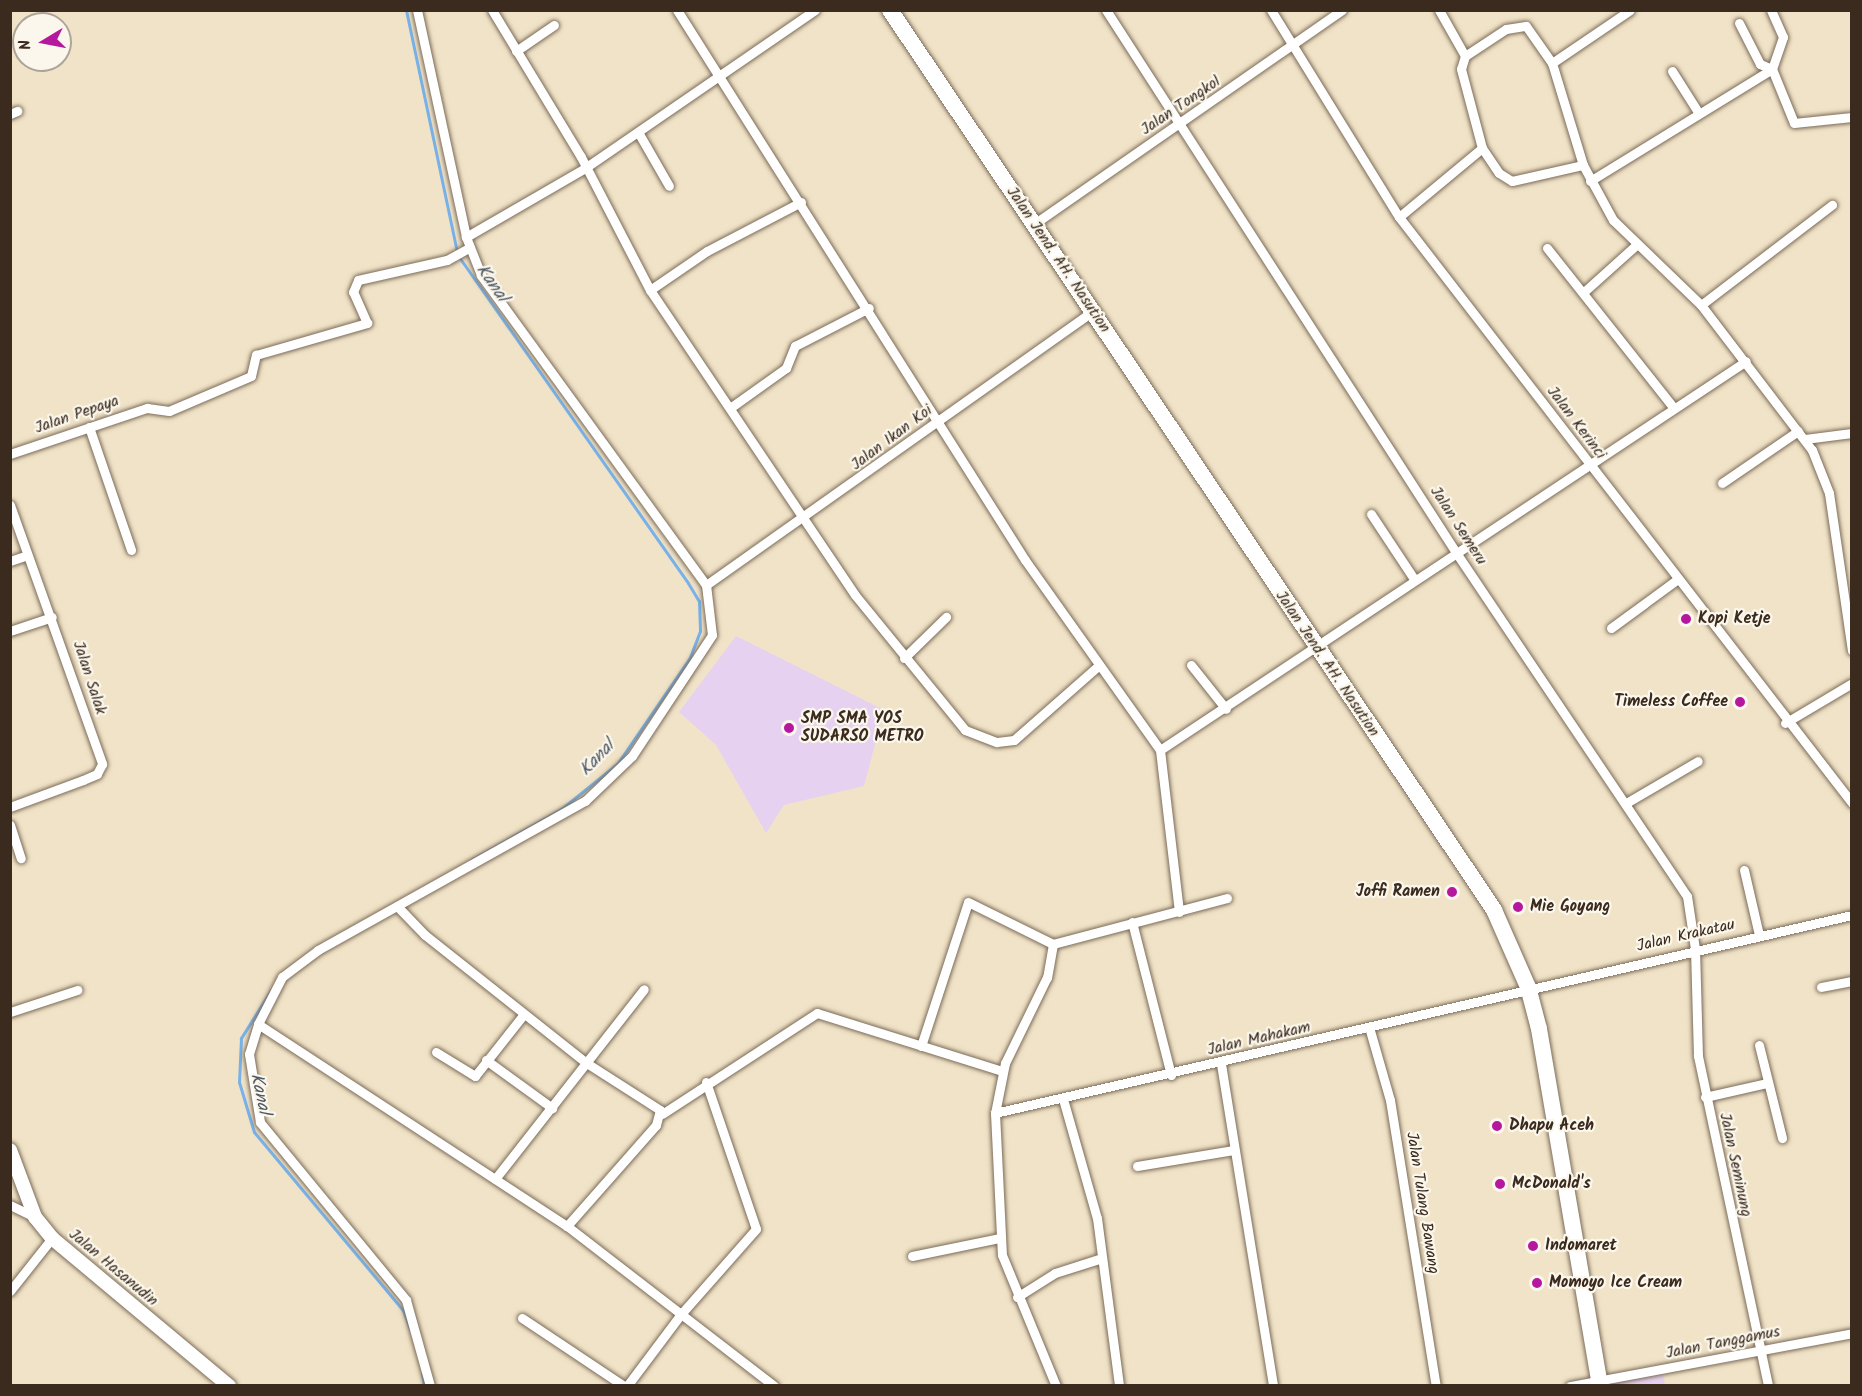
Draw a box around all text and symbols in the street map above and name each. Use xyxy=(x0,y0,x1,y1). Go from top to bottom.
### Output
north arrow xyxy=(12,12,72,72)
text: N xyxy=(13,38,39,52)
street label: Jalan Tongkol xyxy=(1138,72,1224,140)
street label: Jalan Jend. AH. Nasution xyxy=(1002,183,1114,337)
water label: Kanal xyxy=(470,261,512,307)
street label: Jalan Kerinci xyxy=(1542,383,1610,463)
street label: Jalan Pepaya xyxy=(33,392,121,438)
street label: Jalan Ikan Koi xyxy=(848,401,936,475)
street label: Jalan Semeru xyxy=(1425,483,1491,569)
street label: Jalan Jend. AH. Nasution xyxy=(1271,587,1383,741)
place label: Kopi Ketje xyxy=(1698,609,1770,629)
marker: Kopi Ketje xyxy=(1679,612,1693,626)
street label: Jalan Salak xyxy=(68,639,110,717)
place label: Timeless Coffee xyxy=(1614,692,1728,712)
marker: Timeless Coffee xyxy=(1733,695,1747,709)
place label: SMP SMA YOS SUDARSO METRO xyxy=(801,709,924,747)
marker: SMP SMA YOS SUDARSO METRO xyxy=(782,721,796,735)
water label: Kanal xyxy=(576,737,620,781)
place label: Joffi Ramen xyxy=(1356,882,1440,902)
marker: Joffi Ramen xyxy=(1445,885,1459,899)
place label: Mie Goyang xyxy=(1530,897,1610,917)
marker: Mie Goyang xyxy=(1511,900,1525,914)
street label: Jalan Krakatau xyxy=(1635,915,1737,957)
street label: Jalan Mahakam xyxy=(1206,1018,1312,1060)
water label: Kanal xyxy=(244,1071,274,1117)
street label: Jalan Seminung xyxy=(1715,1111,1755,1219)
place label: Dhapu Aceh xyxy=(1509,1116,1594,1136)
marker: Dhapu Aceh xyxy=(1490,1119,1504,1133)
street label: Jalan Tulang Bawang xyxy=(1401,1131,1443,1275)
place label: McDonald's xyxy=(1512,1174,1591,1194)
marker: McDonald's xyxy=(1493,1177,1507,1191)
street label: Jalan Hasanudin xyxy=(65,1225,161,1311)
place label: Indomaret xyxy=(1545,1236,1617,1256)
marker: Indomaret xyxy=(1526,1239,1540,1253)
place label: Momoyo Ice Cream xyxy=(1549,1273,1682,1293)
marker: Momoyo Ice Cream xyxy=(1530,1276,1544,1290)
street label: Jalan Tanggamus xyxy=(1664,1323,1782,1363)

